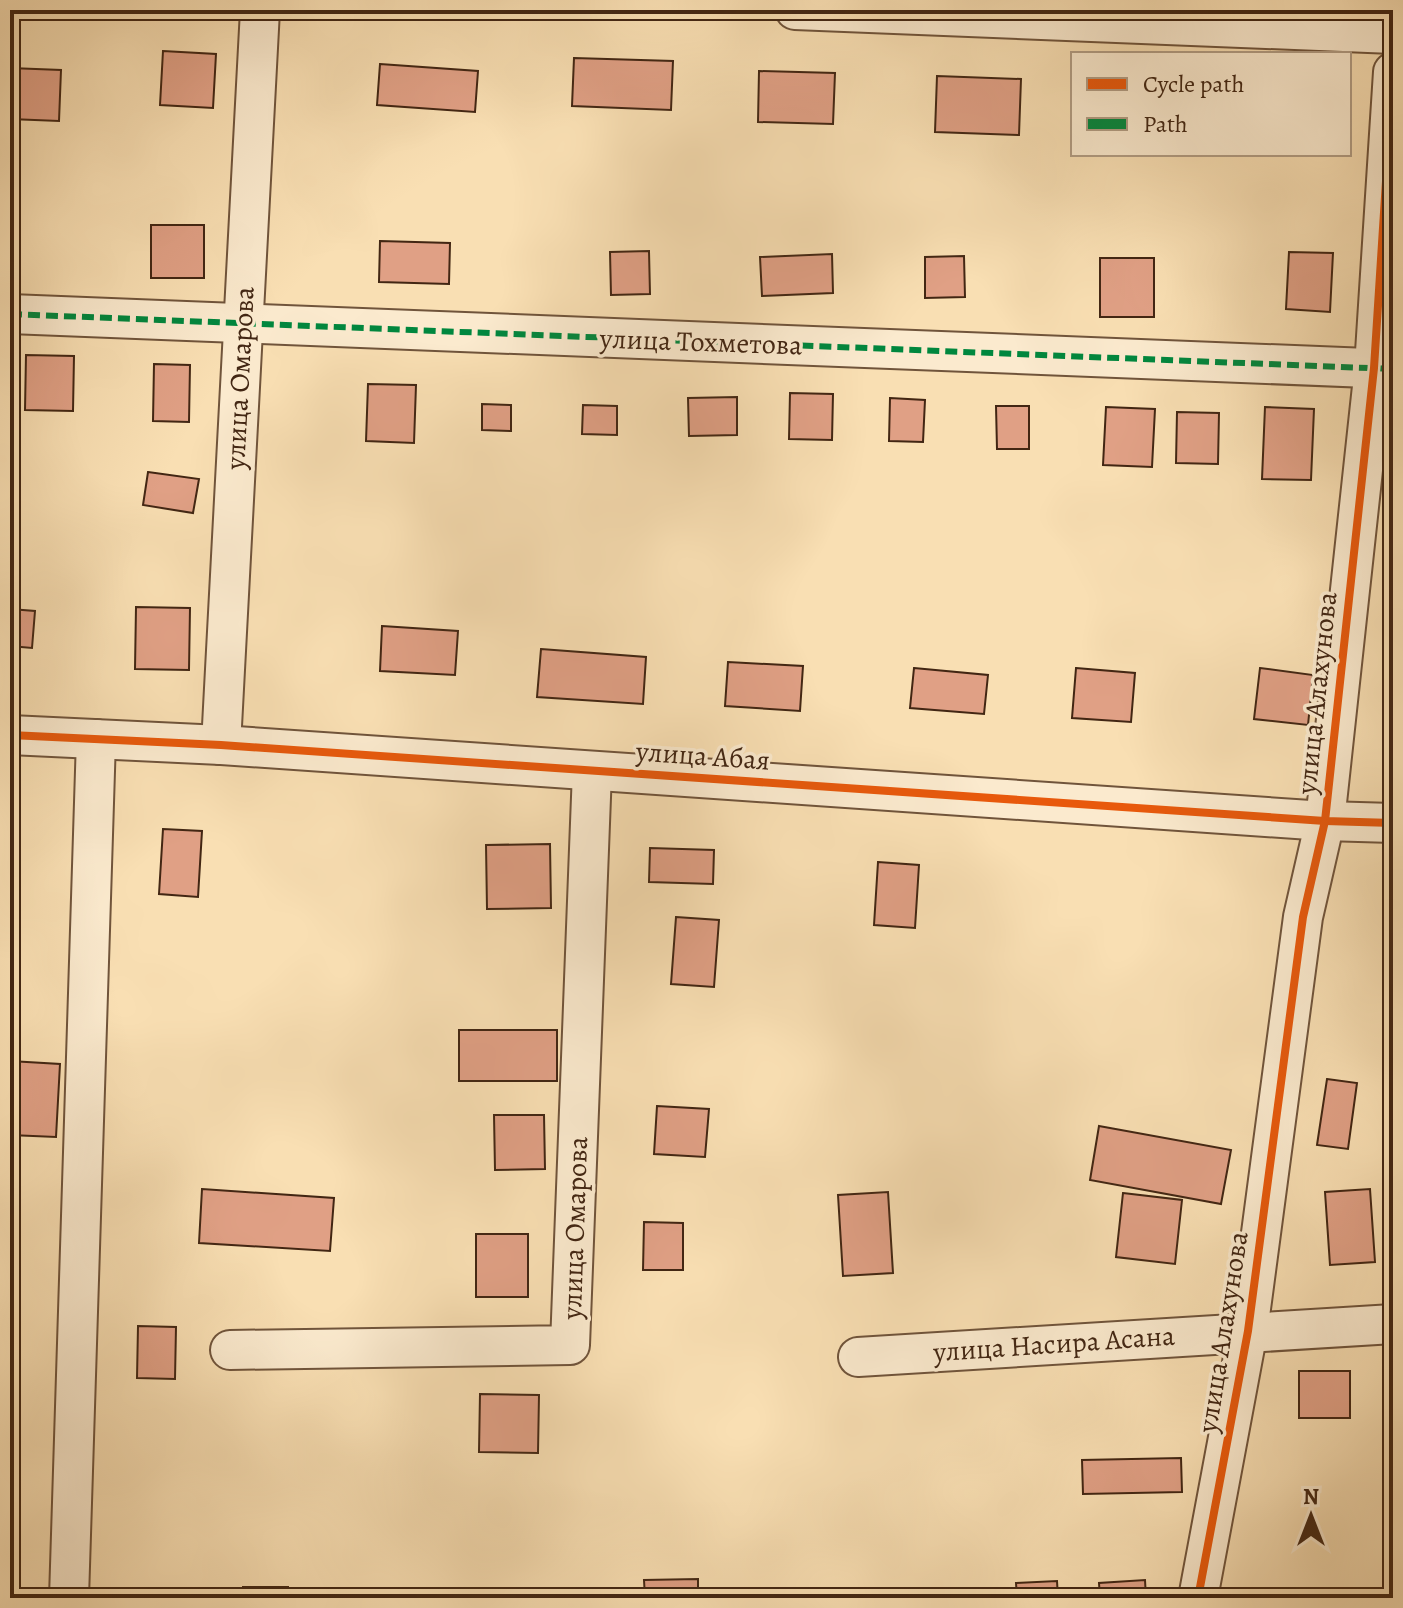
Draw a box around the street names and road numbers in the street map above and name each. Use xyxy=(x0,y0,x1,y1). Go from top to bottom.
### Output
street label: улица Омарова xyxy=(216,285,264,471)
street label: улица Тохметова xyxy=(598,319,803,365)
street label: улица Алахунова xyxy=(1287,590,1347,797)
street label: улица Абая xyxy=(634,732,771,780)
street label: улица Омарова xyxy=(553,1136,597,1321)
street label: улица Алахунова xyxy=(1188,1229,1258,1436)
street label: улица Насира Асана xyxy=(931,1317,1176,1371)

